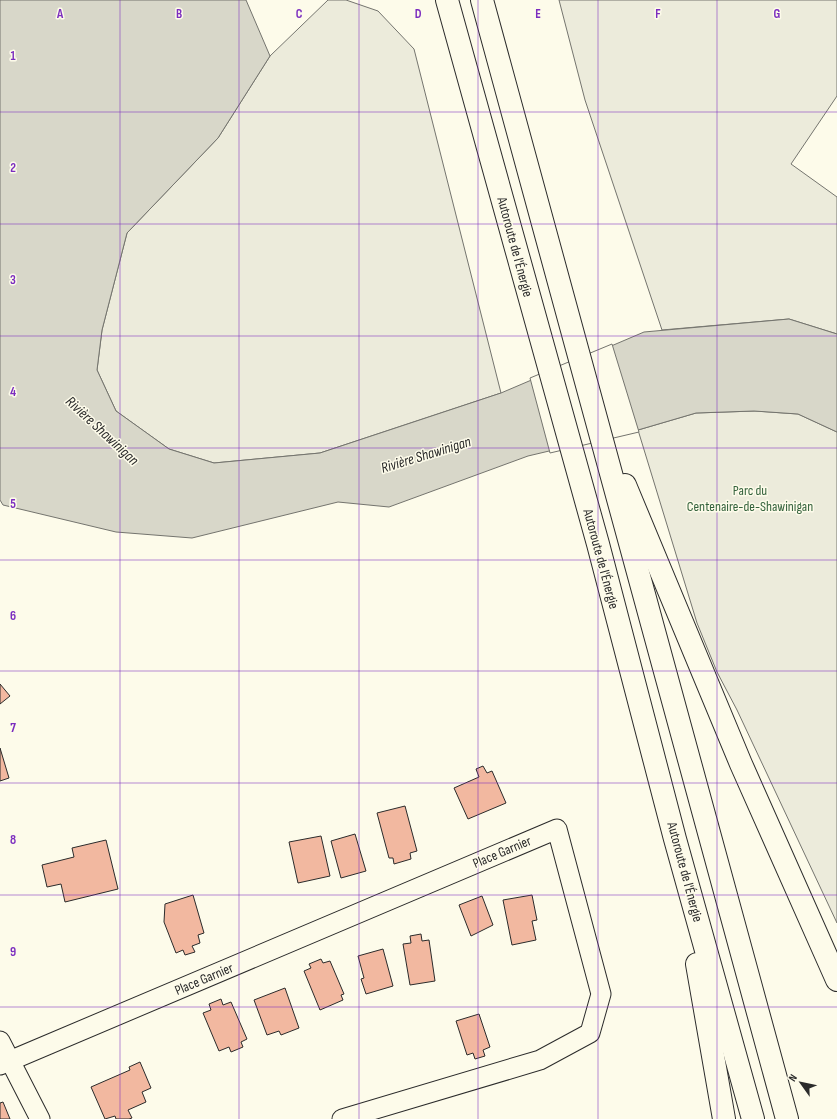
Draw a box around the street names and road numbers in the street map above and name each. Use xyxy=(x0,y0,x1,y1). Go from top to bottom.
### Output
street label: Autoroute de l'Énergie xyxy=(493,194,536,299)
street label: Autoroute de l'Énergie xyxy=(579,506,622,611)
street label: Autoroute de l'Énergie xyxy=(663,819,706,924)
street label: Place Garnier xyxy=(470,832,534,872)
street label: Place Garnier xyxy=(172,959,236,999)

